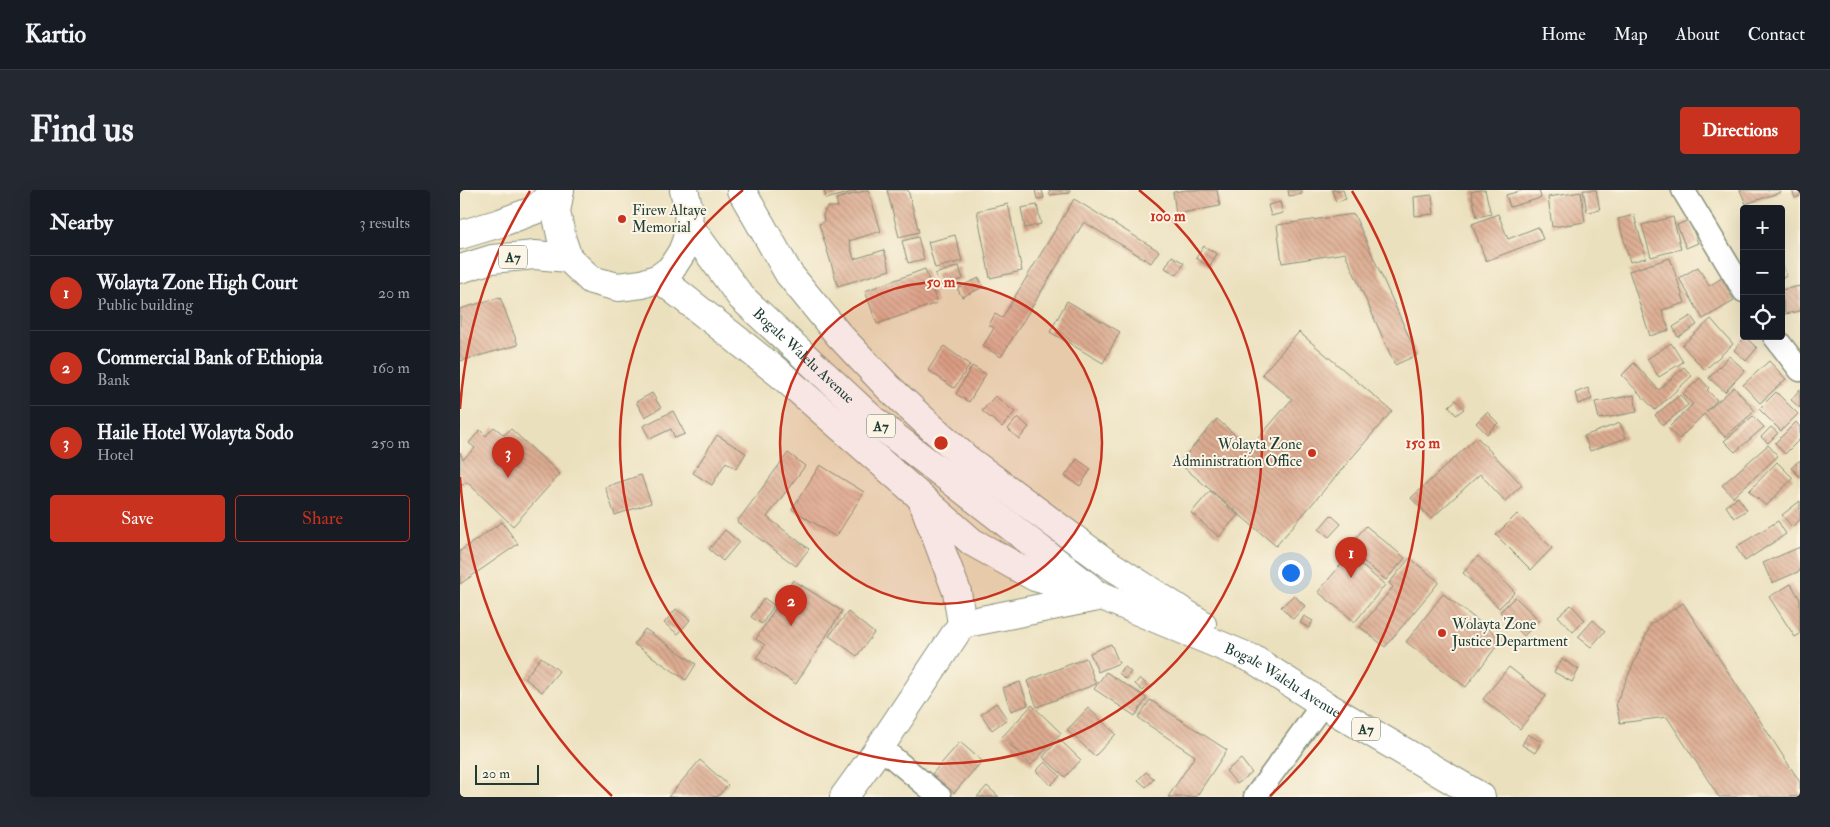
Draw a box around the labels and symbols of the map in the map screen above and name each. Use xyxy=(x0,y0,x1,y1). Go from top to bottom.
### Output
place label: Firew Altaye Memorial xyxy=(632,201,706,237)
text: 100 m xyxy=(1150,207,1186,226)
marker: Firew Altaye Memorial xyxy=(616,213,628,225)
road number: A7 xyxy=(499,246,527,268)
text: 50 m xyxy=(927,273,956,292)
street label: Bogale Walelu Avenue xyxy=(749,304,858,408)
road number: A7 xyxy=(867,415,895,438)
centre of rings xyxy=(932,434,950,452)
text: 150 m xyxy=(1406,434,1440,453)
place label: Wolayta Zone Administration Office xyxy=(1171,435,1302,471)
pin: 3 xyxy=(492,437,524,478)
marker: Wolayta Zone Administration Office xyxy=(1306,447,1318,459)
pin: 1 xyxy=(1335,537,1367,578)
your location xyxy=(1278,560,1304,586)
pin: 2 xyxy=(775,585,807,626)
place label: Wolayta Zone Justice Department xyxy=(1451,615,1568,652)
marker: Wolayta Zone Justice Department xyxy=(1436,627,1448,639)
street label: Bogale Walelu Avenue xyxy=(1221,639,1344,722)
road number: A7 xyxy=(1352,718,1380,740)
scale bar xyxy=(475,762,539,785)

